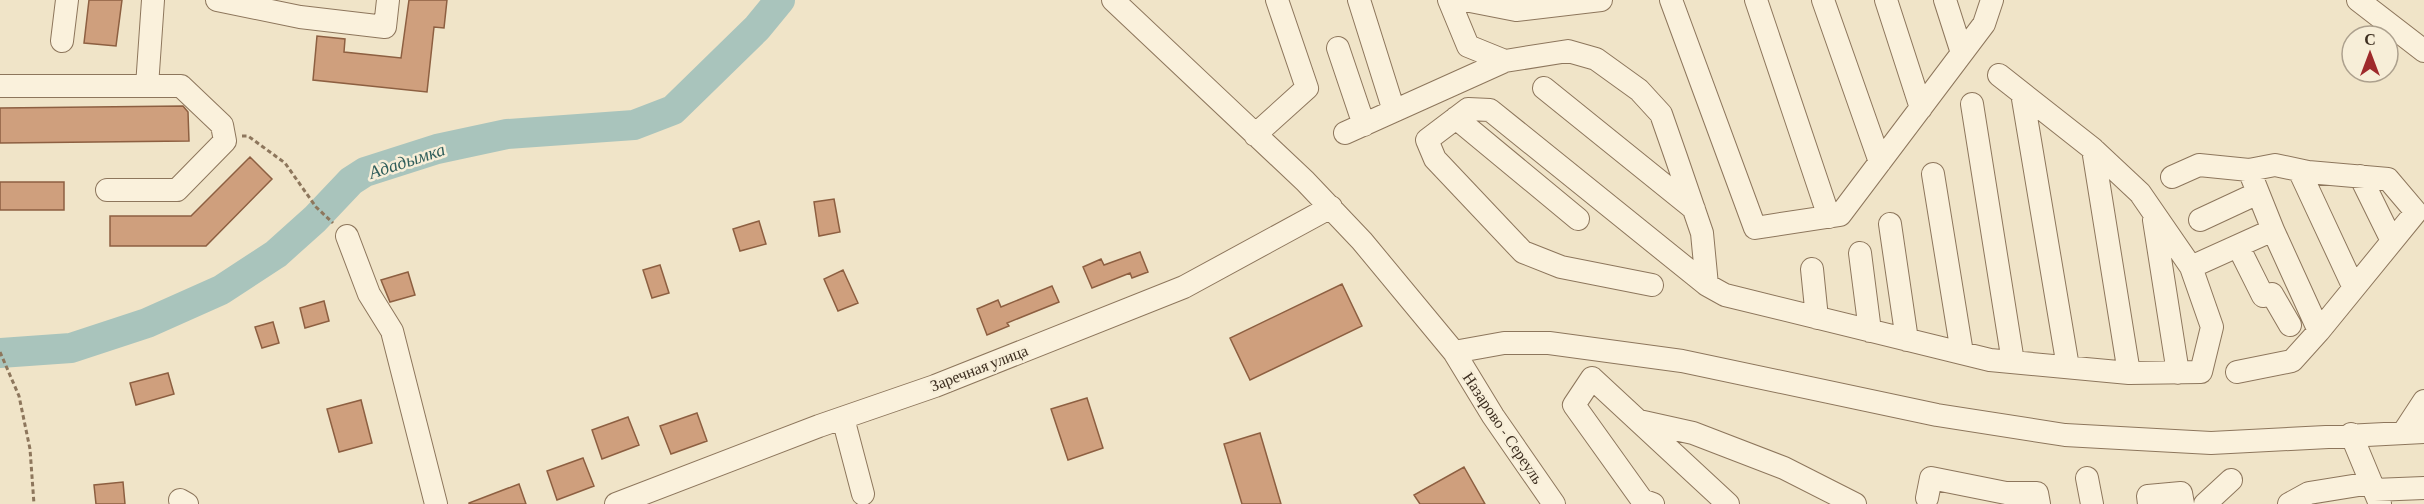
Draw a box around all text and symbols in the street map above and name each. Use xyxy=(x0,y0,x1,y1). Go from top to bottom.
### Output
north arrow xyxy=(2340,24,2400,84)
text: С xyxy=(2364,31,2376,48)
water label: Ададымка xyxy=(365,139,448,183)
street label: Заречная улица xyxy=(928,342,1031,395)
street label: Назарово - Сереуль xyxy=(1459,369,1547,487)

